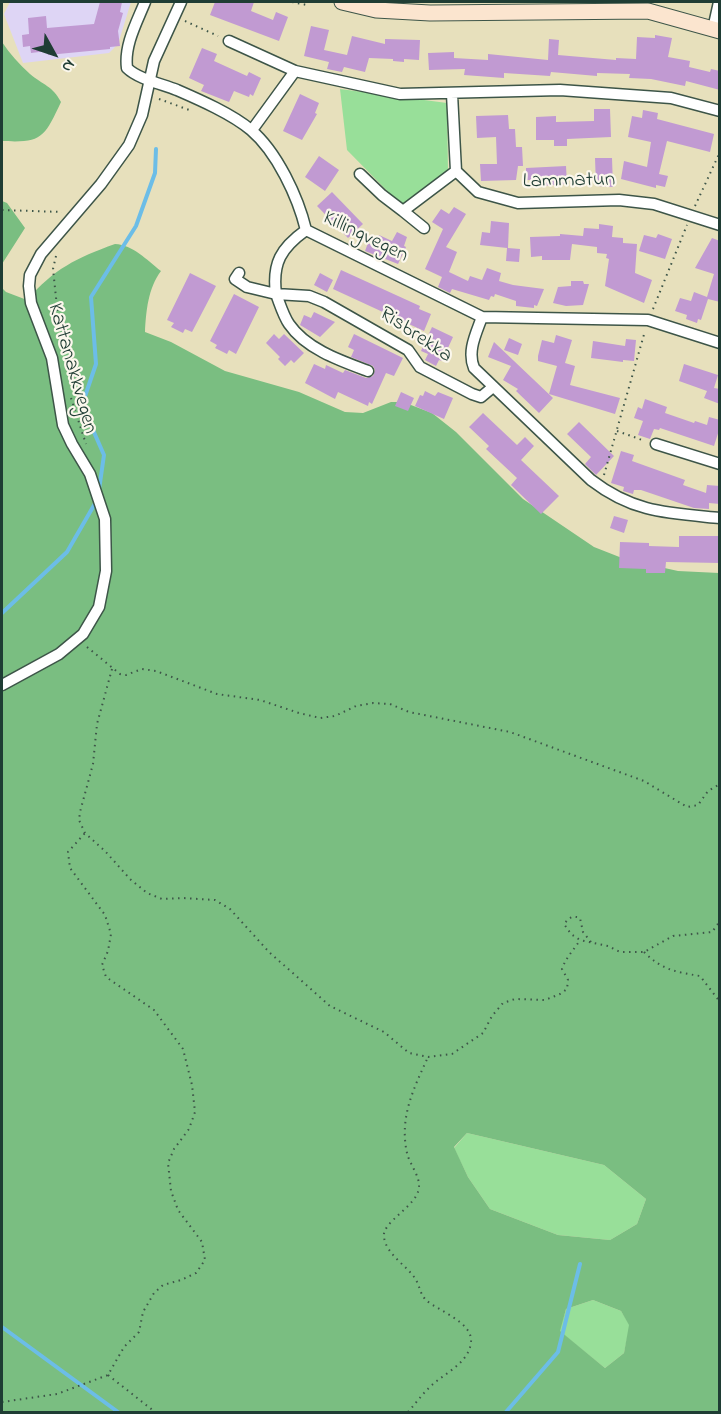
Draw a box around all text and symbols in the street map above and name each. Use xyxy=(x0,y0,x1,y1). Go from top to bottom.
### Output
north arrow xyxy=(24,24,84,84)
text: N xyxy=(55,54,80,77)
street label: Lammatun xyxy=(523,169,615,195)
street label: Killingvegen xyxy=(318,207,412,269)
street label: Kattanakkvegen xyxy=(40,301,102,437)
street label: Risbrekka xyxy=(374,302,456,370)

